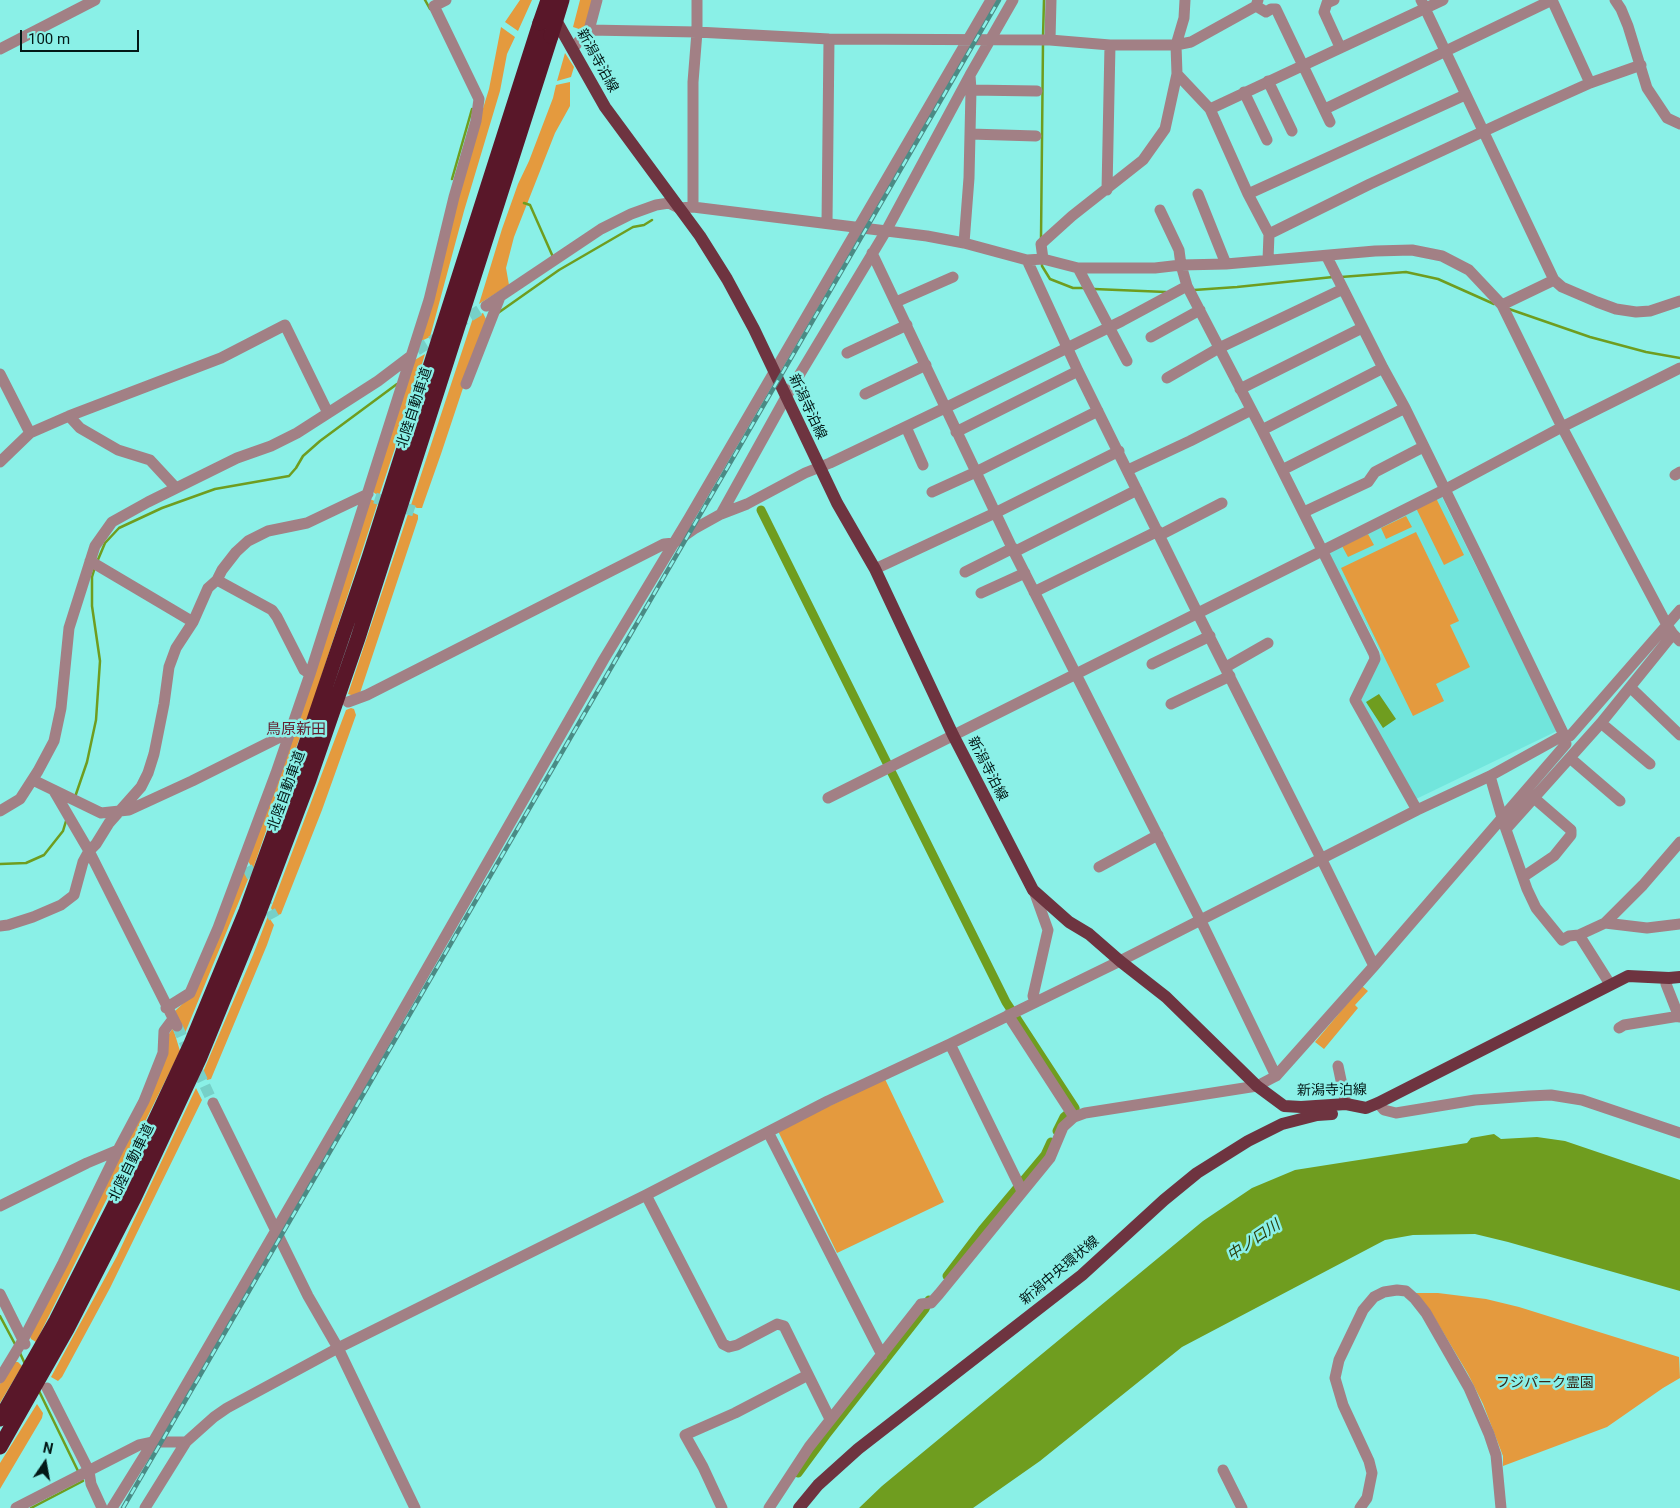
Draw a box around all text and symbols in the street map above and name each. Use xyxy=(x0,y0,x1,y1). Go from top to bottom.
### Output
scale bar xyxy=(22,20,141,52)
street label: 新潟寺泊線 xyxy=(573,26,621,96)
text: 100 m xyxy=(28,30,70,48)
street label: 北陸自動車道 xyxy=(394,365,436,451)
street label: 新潟寺泊線 xyxy=(785,372,829,442)
district label: 鳥原新田 xyxy=(266,721,326,739)
street label: 新潟寺泊線 xyxy=(964,734,1010,804)
street label: 北陸自動車道 xyxy=(265,749,309,833)
street label: 新潟寺泊線 xyxy=(1297,1082,1367,1100)
street label: 北陸自動車道 xyxy=(106,1122,158,1204)
water label: 中ノ口川 xyxy=(1224,1217,1284,1265)
street label: 新潟中央環状線 xyxy=(1017,1233,1103,1309)
park label: フジパーク霊園 xyxy=(1496,1375,1594,1391)
north arrow xyxy=(20,1438,70,1488)
text: N xyxy=(42,1439,55,1457)

